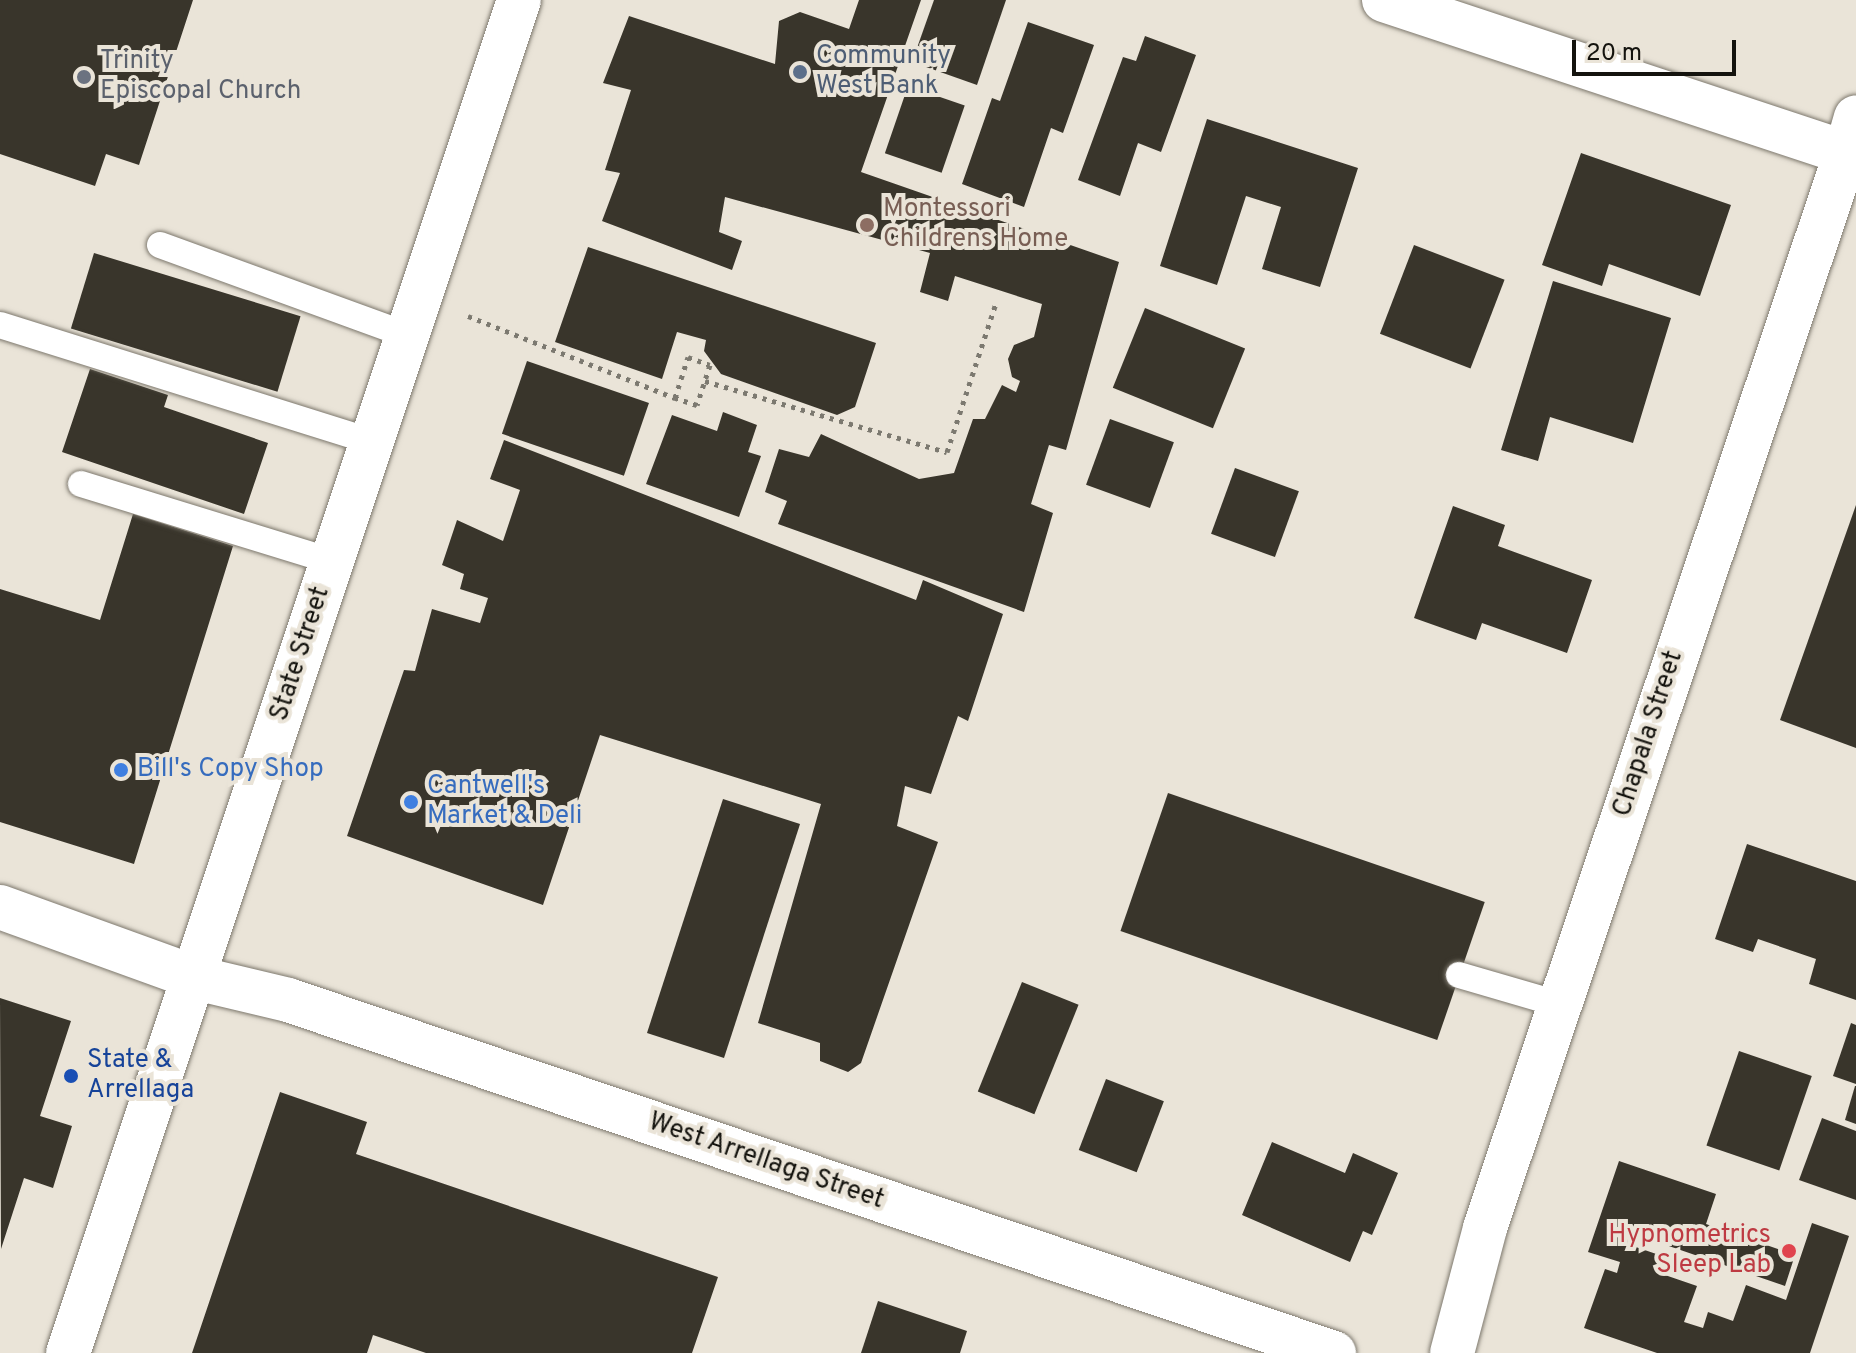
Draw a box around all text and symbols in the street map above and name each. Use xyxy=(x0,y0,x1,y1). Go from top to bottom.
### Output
scale bar xyxy=(1576,24,1740,74)
text: 20 m xyxy=(1586,39,1642,69)
place label: Community West Bank xyxy=(816,41,951,102)
place label: Trinity Episcopal Church xyxy=(100,46,301,108)
marker: Community West Bank xyxy=(791,63,809,81)
marker: Trinity Episcopal Church xyxy=(75,68,93,86)
place label: Montessori Childrens Home xyxy=(883,194,1068,256)
marker: Montessori Childrens Home xyxy=(858,216,876,234)
street label: State Street xyxy=(265,583,337,725)
street label: Chapala Street xyxy=(1608,647,1690,821)
place label: Bill's Copy Shop xyxy=(137,754,324,786)
marker: Bill's Copy Shop xyxy=(112,761,130,779)
place label: Cantwell's Market & Deli xyxy=(427,771,582,832)
marker: Cantwell's Market & Deli xyxy=(402,793,420,811)
place label: State & Arrellaga xyxy=(87,1045,194,1106)
marker: State & Arrellaga xyxy=(62,1067,80,1085)
street label: West Arrellaga Street xyxy=(644,1107,888,1217)
place label: Hypnometrics Sleep Lab xyxy=(1608,1220,1771,1282)
marker: Hypnometrics Sleep Lab xyxy=(1778,1240,1800,1262)

